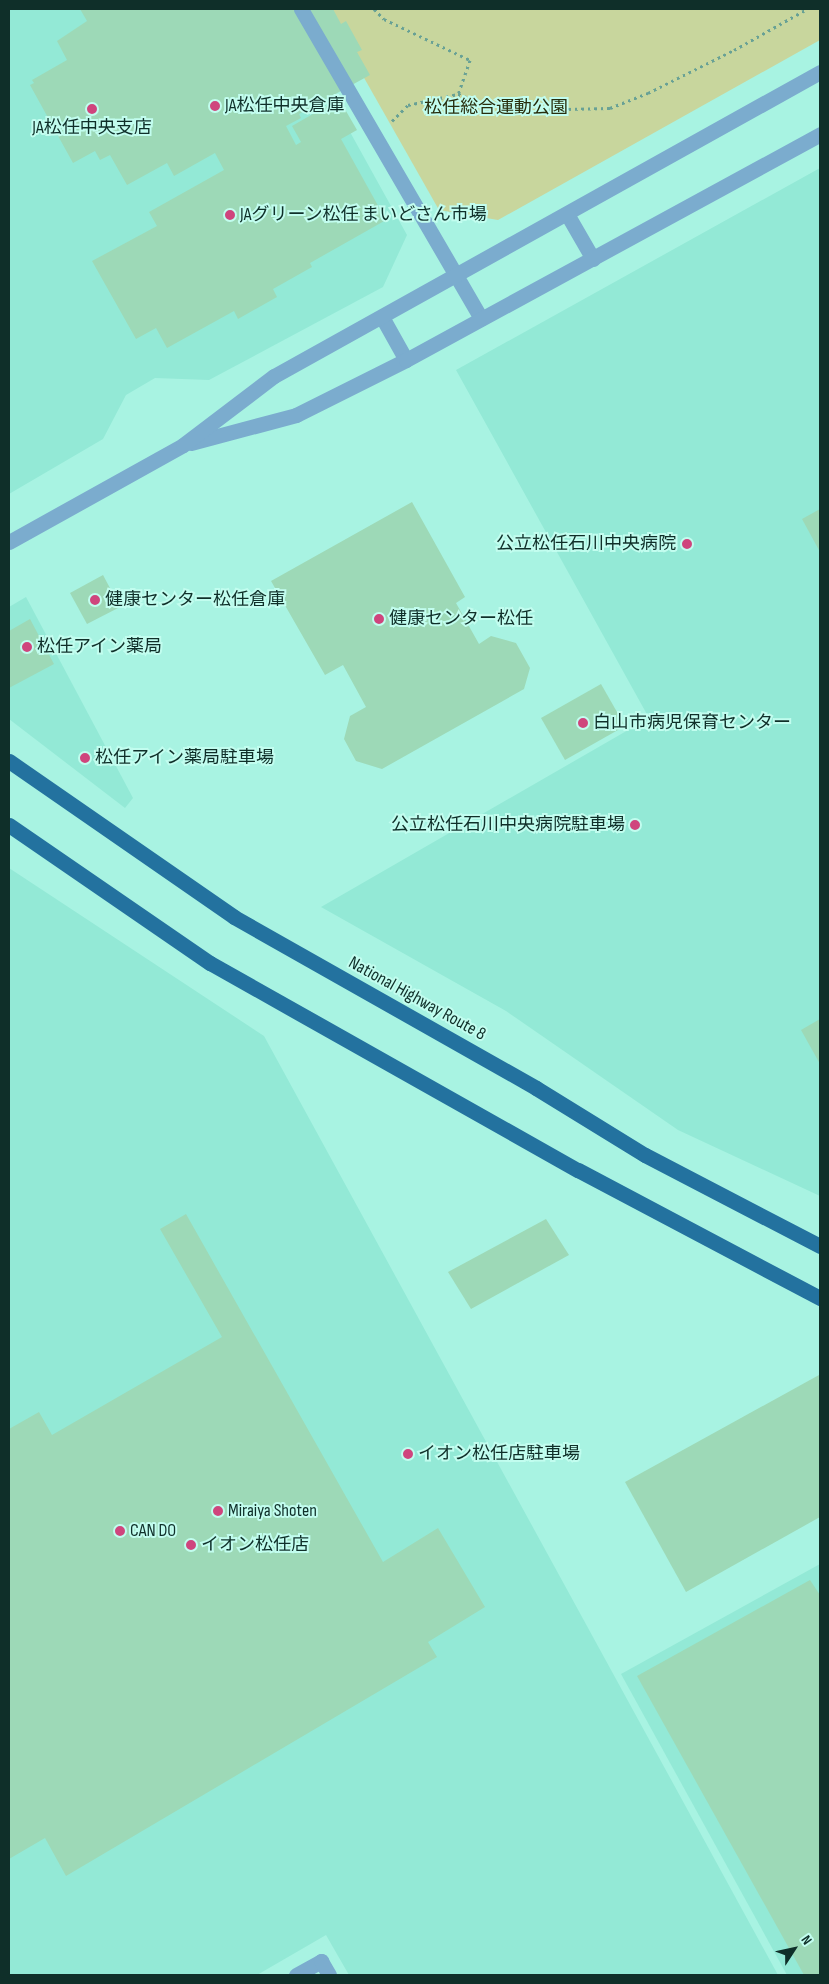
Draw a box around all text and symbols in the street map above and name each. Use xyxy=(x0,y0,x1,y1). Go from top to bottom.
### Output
place label: JA松任中央倉庫 xyxy=(225,95,344,117)
park label: 松任総合運動公園 xyxy=(424,97,568,119)
marker: JA松任中央倉庫 xyxy=(209,100,221,112)
marker: JA松任中央支店 xyxy=(86,103,98,115)
place label: JA松任中央支店 xyxy=(32,117,152,139)
place label: JAグリーン松任 まいどさん市場 xyxy=(240,204,488,226)
marker: JAグリーン松任 まいどさん市場 xyxy=(224,209,236,221)
place label: 公立松任石川中央病院 xyxy=(496,533,676,555)
marker: 公立松任石川中央病院 xyxy=(680,537,694,551)
place label: 健康センター松任倉庫 xyxy=(105,589,285,611)
marker: 健康センター松任倉庫 xyxy=(89,594,101,606)
place label: 健康センター松任 xyxy=(389,608,533,630)
marker: 健康センター松任 xyxy=(373,613,385,625)
place label: 松任アイン薬局 xyxy=(37,636,163,658)
marker: 松任アイン薬局 xyxy=(21,641,33,653)
place label: 白山市病児保育センター xyxy=(593,712,791,734)
marker: 白山市病児保育センター xyxy=(577,717,589,729)
place label: 松任アイン薬局駐車場 xyxy=(95,747,275,769)
marker: 松任アイン薬局駐車場 xyxy=(79,752,91,764)
place label: 公立松任石川中央病院駐車場 xyxy=(391,814,625,836)
marker: 公立松任石川中央病院駐車場 xyxy=(629,819,641,831)
street label: National Highway Route 8 xyxy=(345,952,489,1046)
place label: イオン松任店駐車場 xyxy=(418,1443,580,1465)
marker: イオン松任店駐車場 xyxy=(402,1448,414,1460)
place label: Miraiya Shoten xyxy=(228,1500,317,1522)
marker: Miraiya Shoten xyxy=(212,1505,224,1517)
place label: CAN DO xyxy=(130,1520,176,1542)
marker: CAN DO xyxy=(114,1525,126,1537)
place label: イオン松任店 xyxy=(201,1534,309,1556)
marker: イオン松任店 xyxy=(185,1539,197,1551)
north arrow xyxy=(769,1924,819,1974)
text: N xyxy=(798,1932,816,1948)

